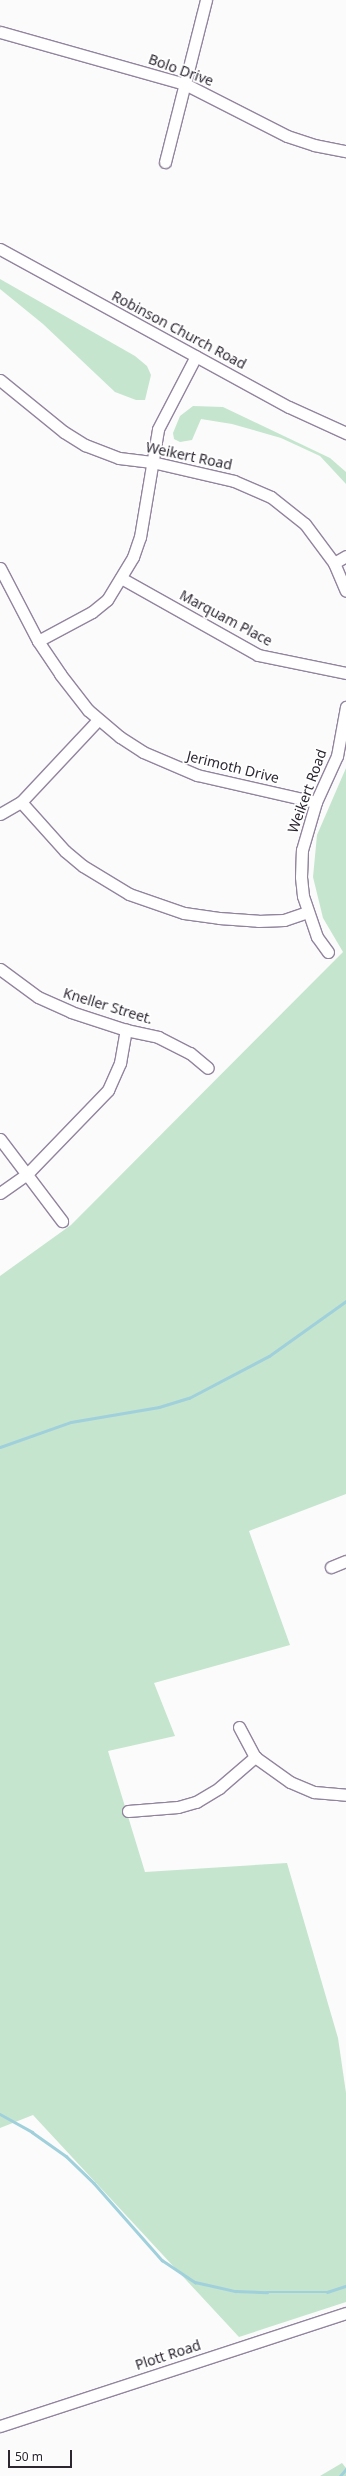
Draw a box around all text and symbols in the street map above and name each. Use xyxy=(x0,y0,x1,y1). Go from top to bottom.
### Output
street label: Bolo Drive xyxy=(146,50,216,90)
street label: Robinson Church Road xyxy=(109,287,249,373)
street label: Weikert Road xyxy=(144,439,234,473)
street label: Marquam Place xyxy=(177,587,275,649)
street label: Jerimoth Drive xyxy=(185,747,281,787)
street label: Weikert Road xyxy=(284,747,330,835)
street label: Kneller Street. xyxy=(61,984,155,1028)
street label: Plott Road xyxy=(133,2337,203,2373)
scale bar xyxy=(10,2442,74,2468)
text: 50 m xyxy=(15,2448,43,2465)

